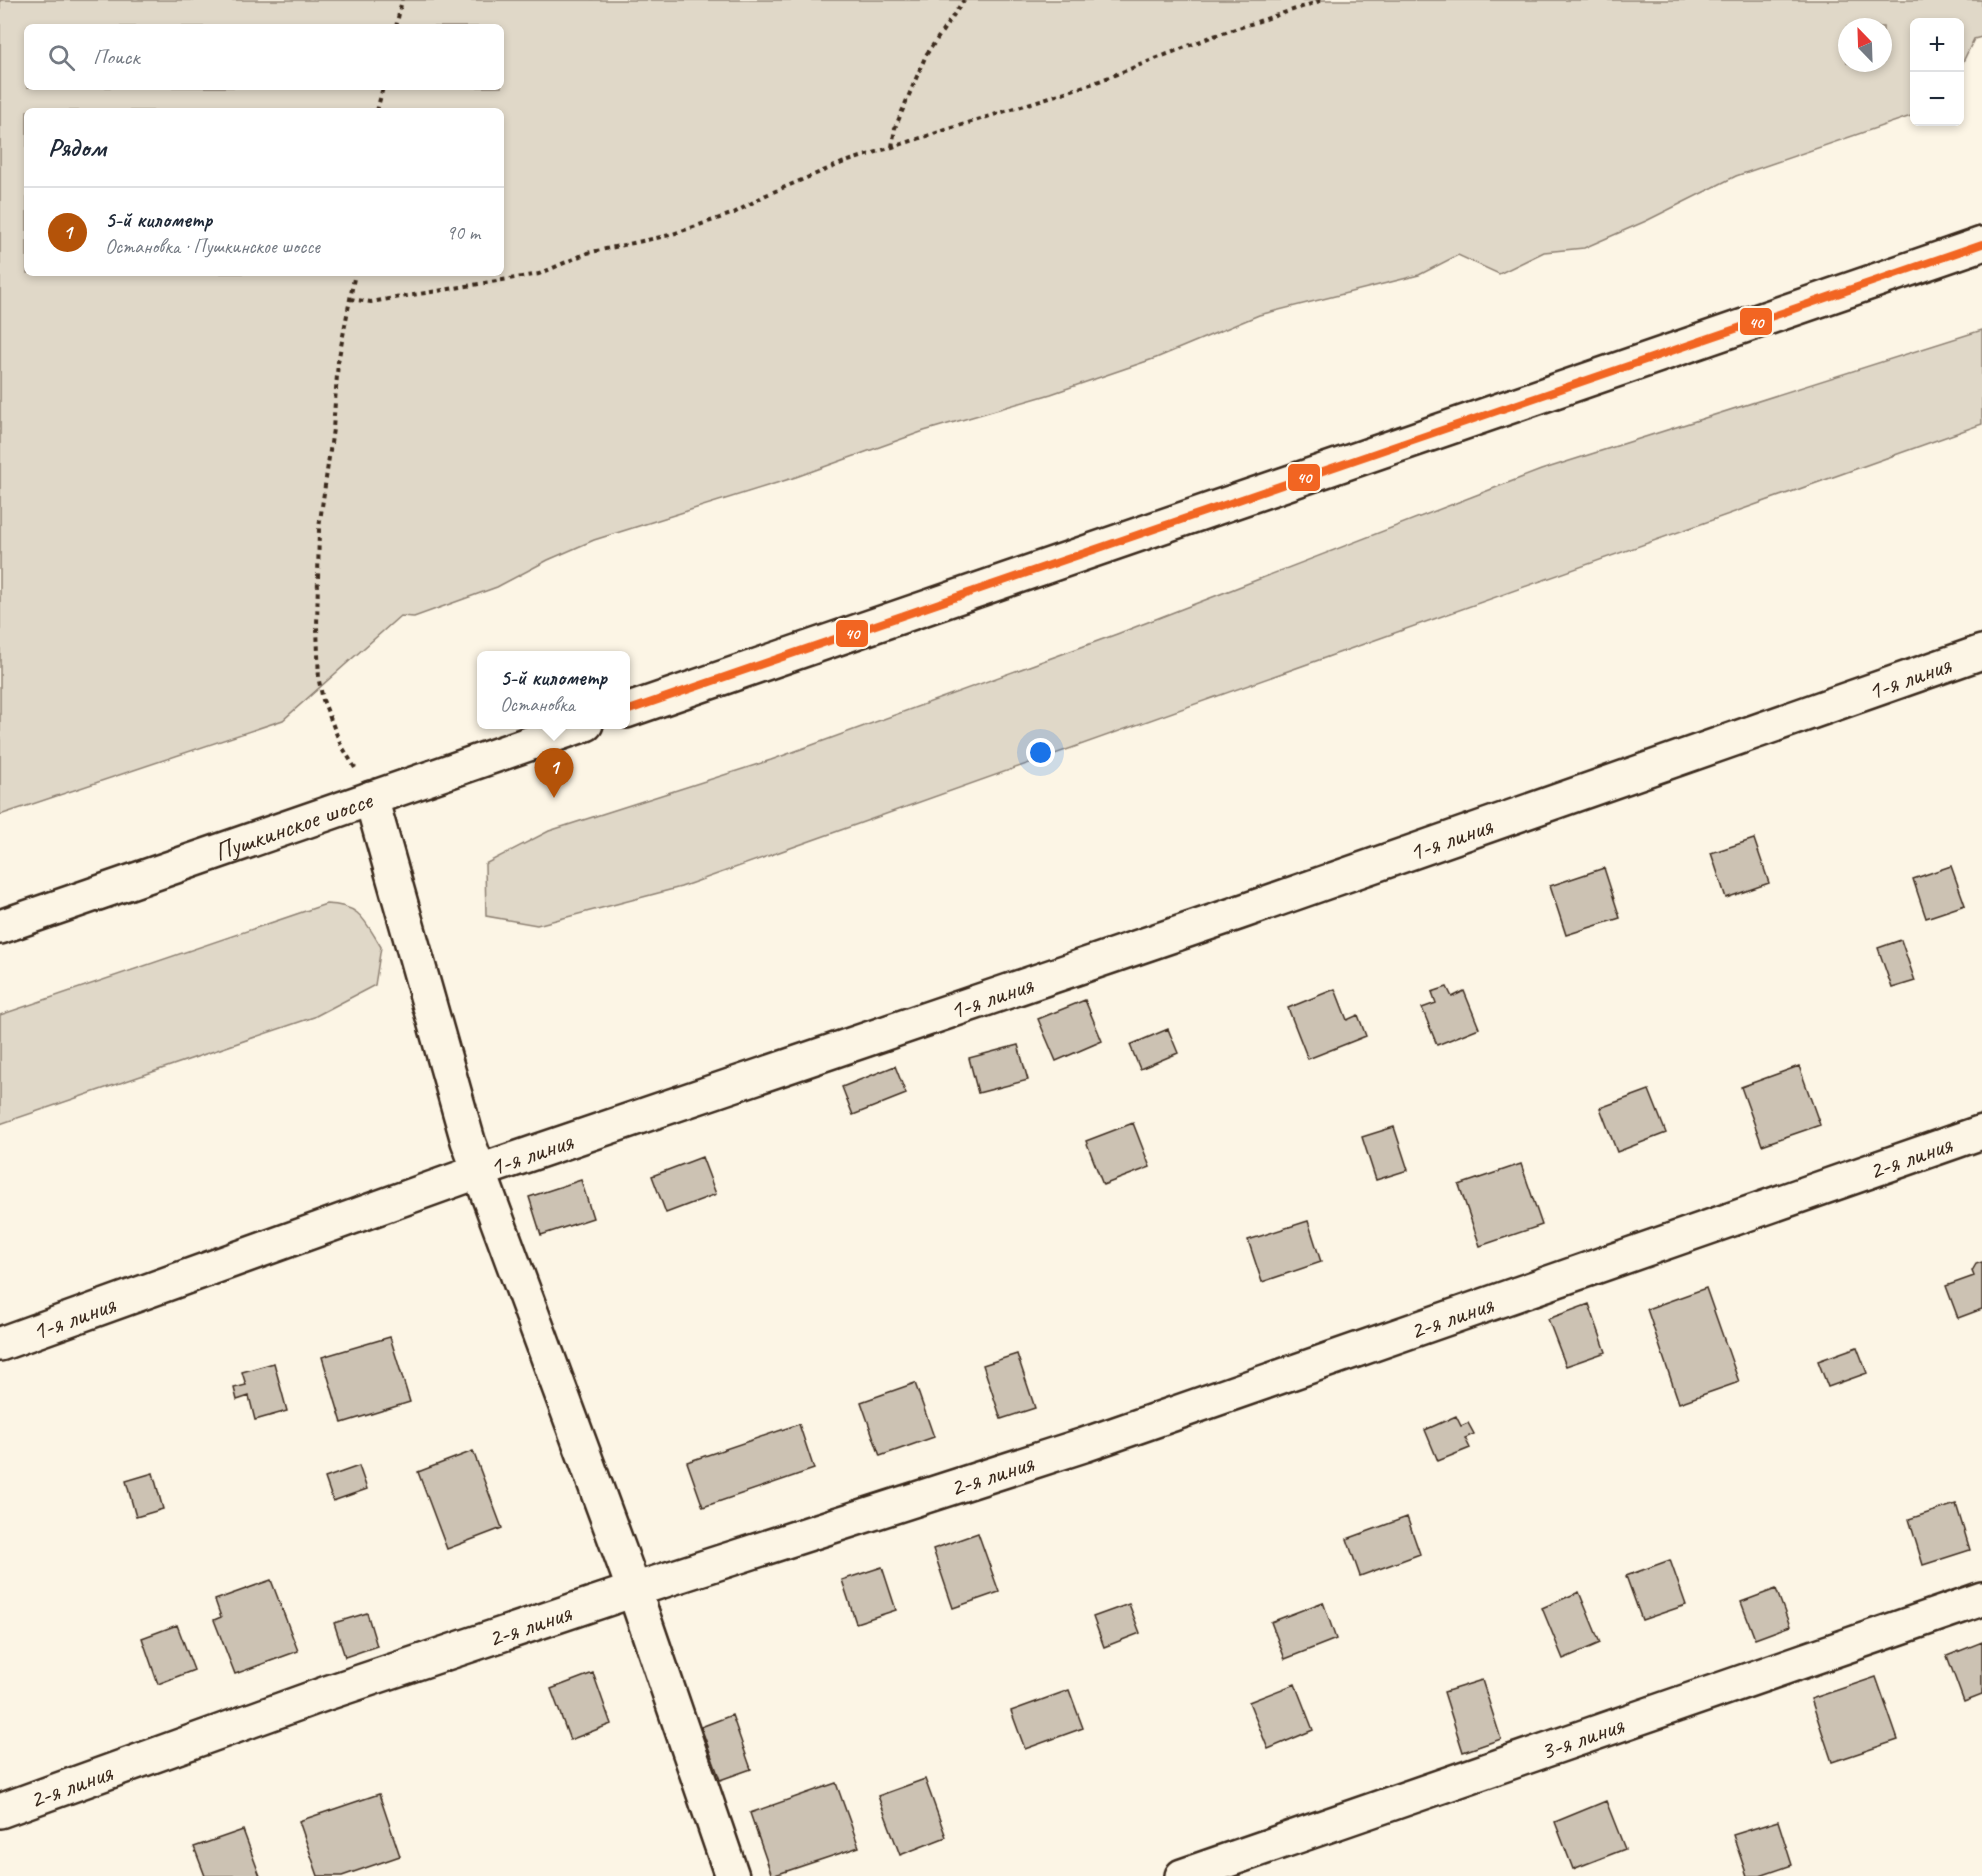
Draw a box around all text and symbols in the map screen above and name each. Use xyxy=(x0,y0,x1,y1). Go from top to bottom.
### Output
north arrow xyxy=(1838,18,1892,72)
map controls xyxy=(1910,18,1964,126)
button: + xyxy=(1910,18,1964,72)
search box xyxy=(24,24,504,90)
icon: search xyxy=(45,41,78,74)
text: Поиск xyxy=(93,43,139,71)
button: − xyxy=(1910,72,1964,126)
text: Рядом xyxy=(48,131,106,164)
text: 5-й километр xyxy=(105,206,212,234)
text: 1 xyxy=(63,220,72,245)
text: 90 m xyxy=(446,220,480,245)
text: Остановка · Пушкинское шоссе xyxy=(105,234,320,259)
line badge: 40 xyxy=(1739,307,1773,336)
text: 40 xyxy=(1749,313,1765,333)
line badge: 40 xyxy=(1287,463,1321,492)
text: 40 xyxy=(1297,468,1313,488)
line badge: 40 xyxy=(835,619,869,648)
text: 40 xyxy=(845,624,861,644)
street label: 1-я линия xyxy=(1863,648,1957,708)
popup xyxy=(477,651,630,729)
text: 5-й километр xyxy=(500,664,607,692)
text: Остановка xyxy=(500,692,575,717)
your location xyxy=(1026,738,1055,767)
pin: 1 xyxy=(534,748,574,798)
street label: Пушкинское шоссе xyxy=(210,783,378,869)
street label: 1-я линия xyxy=(1405,809,1498,869)
street label: 1-я линия xyxy=(945,968,1039,1027)
street label: 1-я линия xyxy=(485,1124,578,1184)
street label: 2-я линия xyxy=(1864,1127,1958,1187)
street label: 1-я линия xyxy=(28,1287,121,1348)
street label: 2-я линия xyxy=(1405,1287,1499,1347)
street label: 2-я линия xyxy=(946,1446,1039,1504)
street label: 2-я линия xyxy=(484,1596,577,1655)
street label: 3-я линия xyxy=(1536,1708,1629,1768)
street label: 2-я линия xyxy=(25,1755,118,1816)

